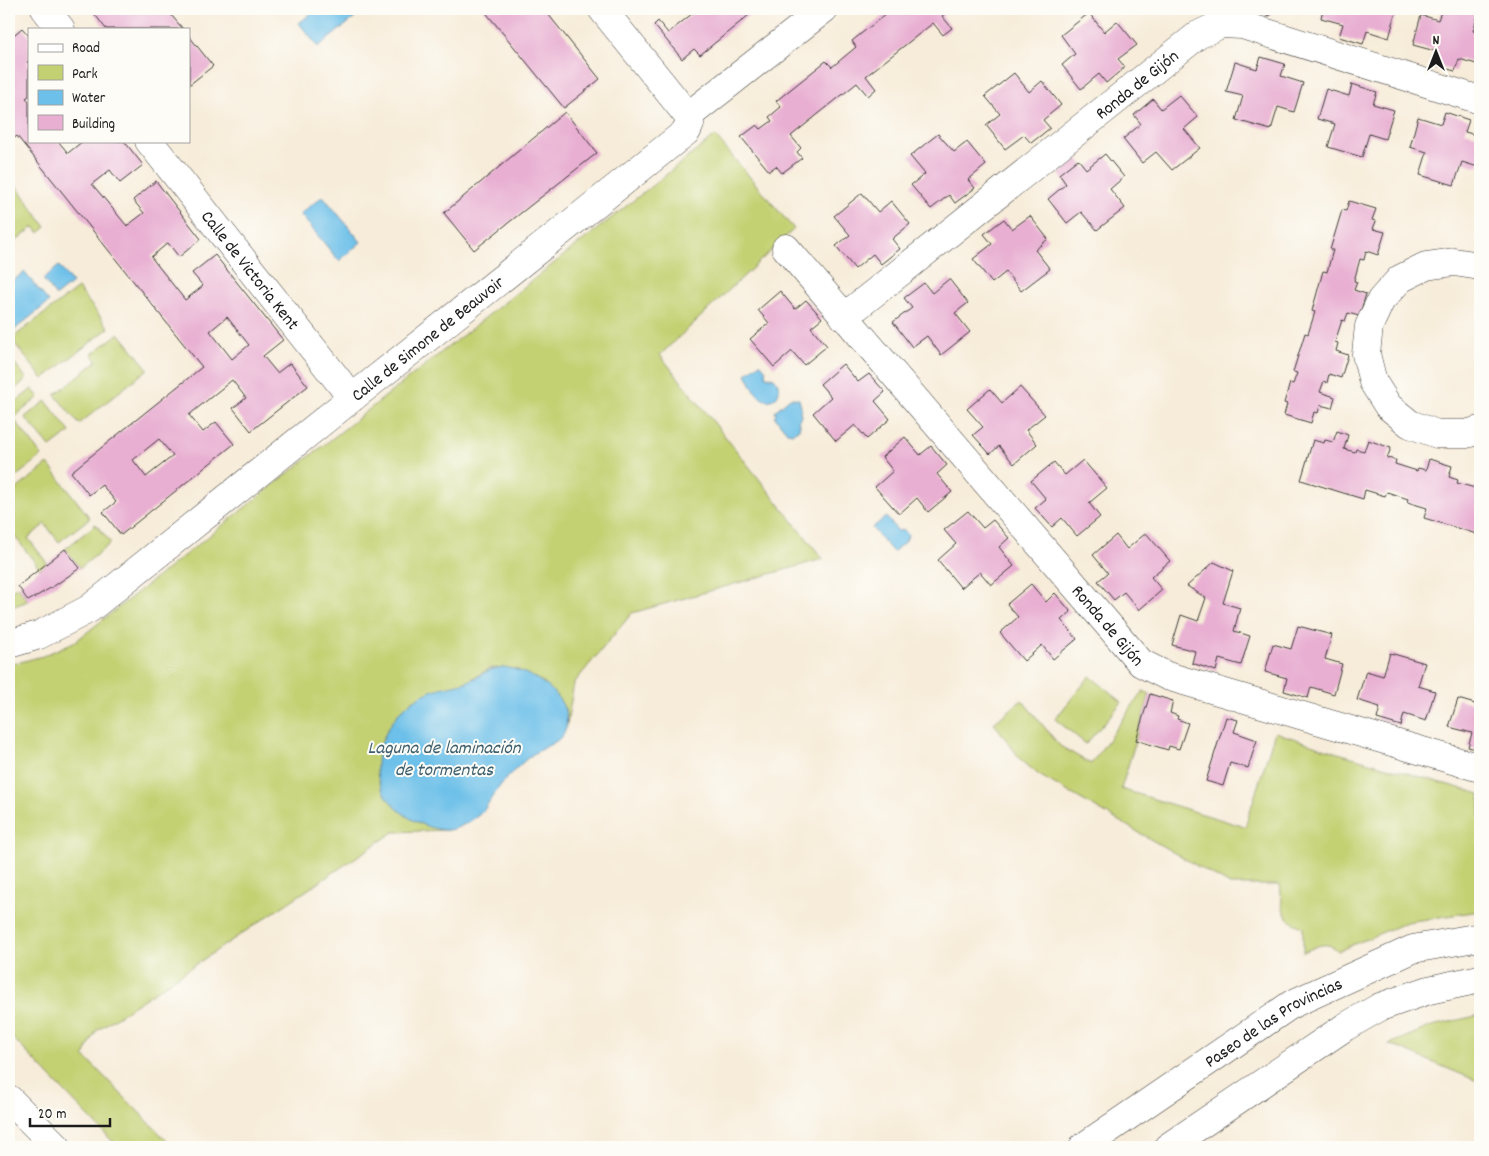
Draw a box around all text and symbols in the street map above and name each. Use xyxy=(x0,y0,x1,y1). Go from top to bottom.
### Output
legend xyxy=(28,28,190,142)
north arrow xyxy=(1412,28,1462,78)
text: N xyxy=(1433,31,1440,51)
text: Road xyxy=(72,38,100,60)
street label: Ronda de Gijón xyxy=(1091,45,1185,127)
text: Park xyxy=(72,64,98,86)
text: Water xyxy=(72,88,106,110)
text: Building xyxy=(72,114,115,136)
street label: Calle de Victoria Kent xyxy=(194,206,304,337)
street label: Calle de Simone de Beauvoir xyxy=(347,271,511,409)
street label: Ronda de Gijón xyxy=(1064,580,1149,673)
water label: Laguna de laminación de tormentas xyxy=(368,736,522,785)
street label: Paseo de las Provincias xyxy=(1200,973,1347,1075)
scale bar xyxy=(30,1096,110,1128)
text: 20 m xyxy=(38,1104,66,1126)

